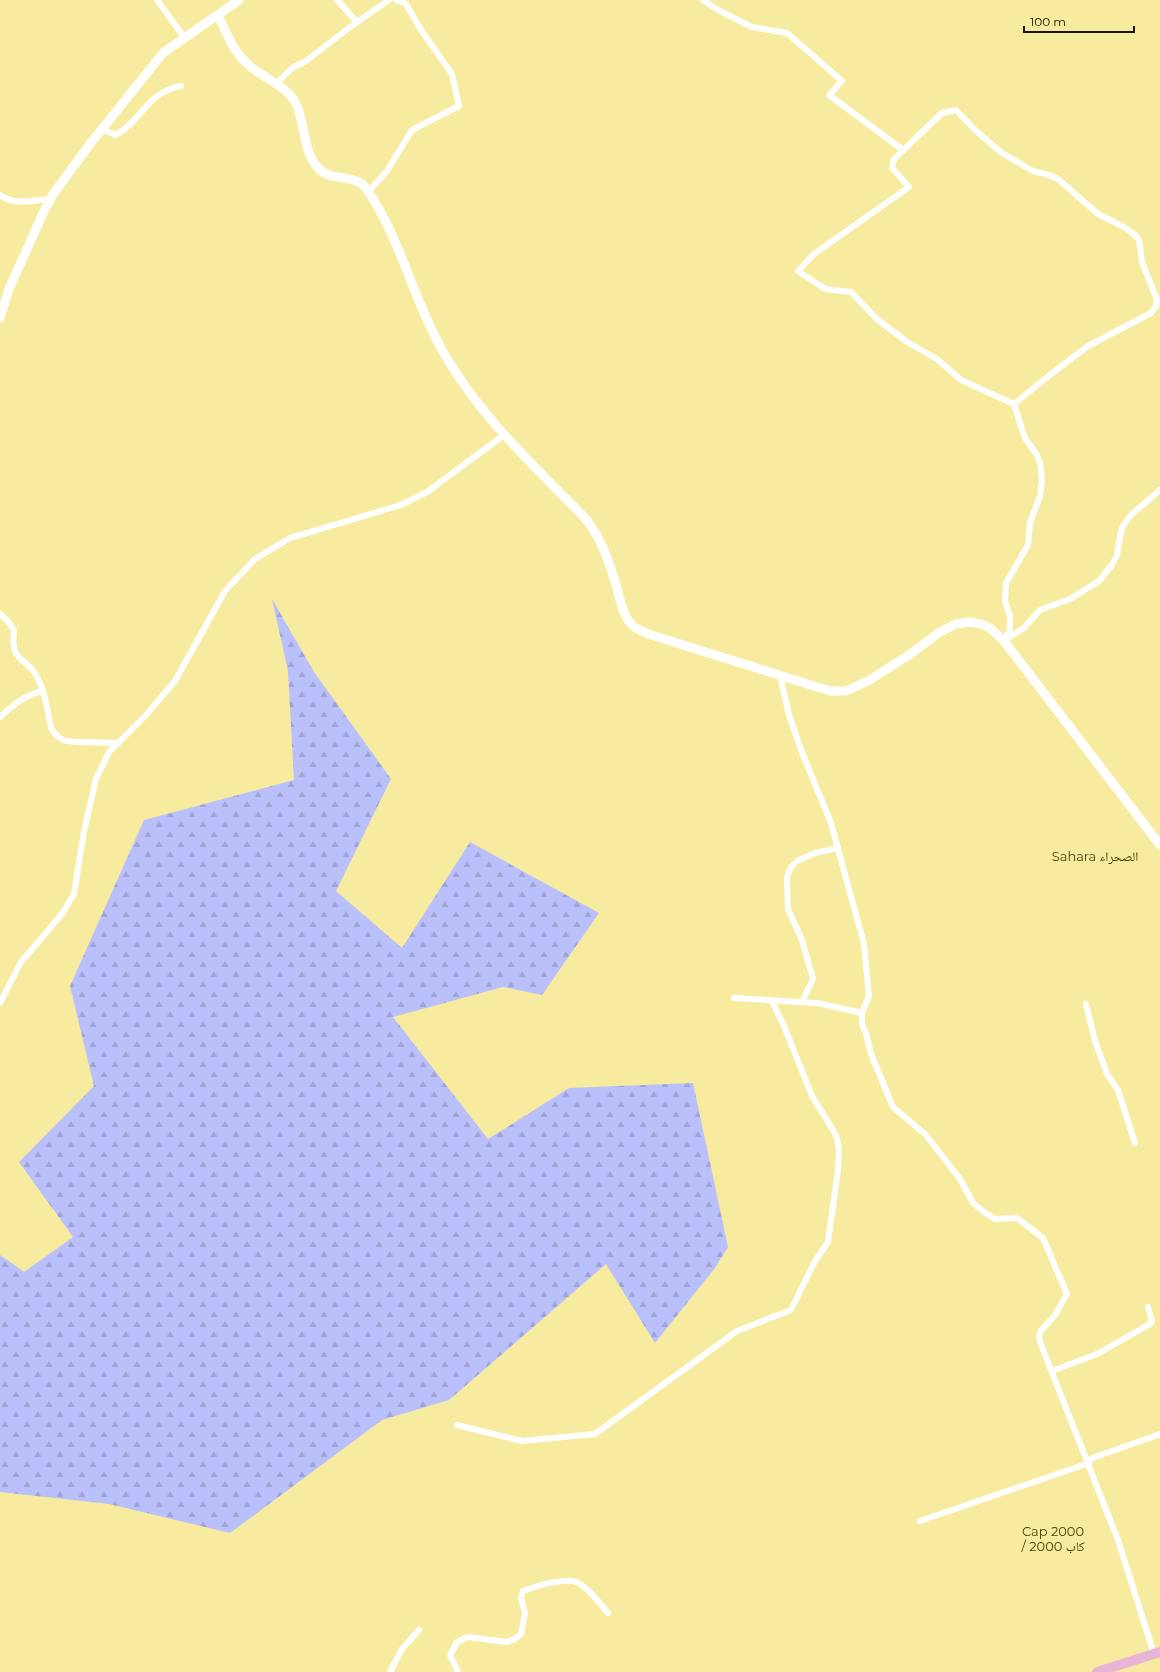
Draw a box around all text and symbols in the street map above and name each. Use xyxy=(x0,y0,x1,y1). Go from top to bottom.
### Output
scale bar xyxy=(1024,8,1134,34)
text: 100 m xyxy=(1030,14,1066,29)
district label: Sahara الصحراء xyxy=(1052,848,1138,865)
district label: Cap 2000 / كاب 2000 xyxy=(1020,1523,1085,1554)

